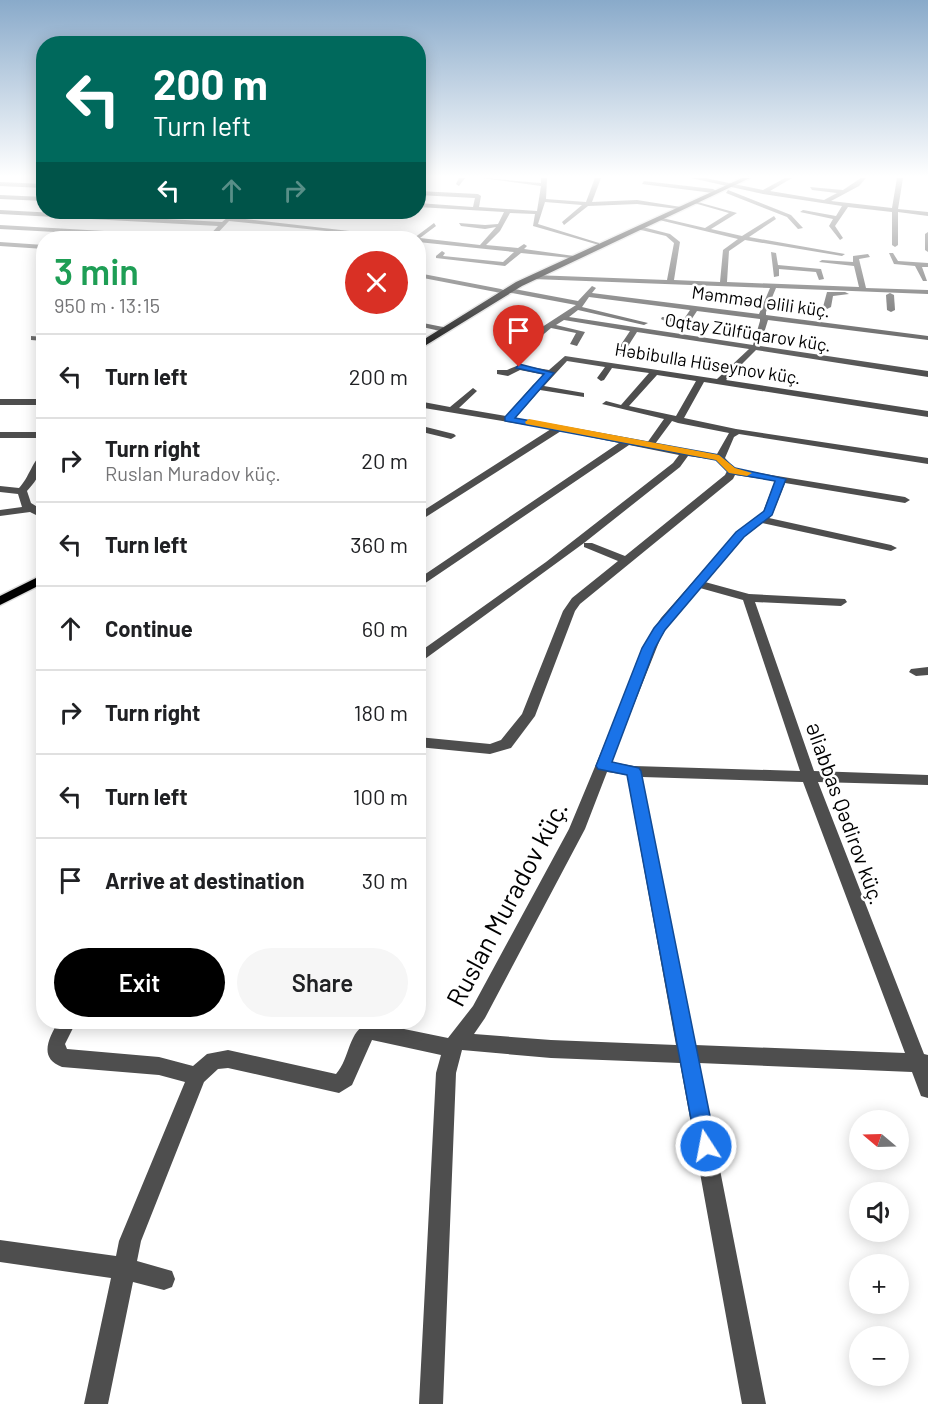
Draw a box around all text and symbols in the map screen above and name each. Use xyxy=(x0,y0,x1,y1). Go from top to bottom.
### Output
text: 200 m xyxy=(153,58,268,108)
icon: left xyxy=(54,60,132,138)
text: Turn left xyxy=(153,109,251,141)
icon: left xyxy=(152,174,185,207)
icon: ahead xyxy=(215,174,248,207)
icon: right xyxy=(278,174,311,207)
text: 3 min xyxy=(54,249,139,292)
button: close xyxy=(345,251,408,314)
street label: Məmməd Əlili küç. xyxy=(690,280,832,322)
text: 950 m · 13:15 xyxy=(54,293,160,317)
pin xyxy=(493,305,544,367)
street label: Oqtay Zülfüqarov küç. xyxy=(663,308,833,356)
icon: arrive xyxy=(502,314,535,347)
street label: Həbibulla Hüseynov küç. xyxy=(613,337,803,389)
icon: left xyxy=(54,360,87,393)
text: Turn left xyxy=(105,363,188,389)
text: 200 m xyxy=(349,363,408,389)
text: Turn right xyxy=(105,435,200,461)
icon: right xyxy=(54,444,87,477)
text: 20 m xyxy=(361,447,408,473)
text: Ruslan Muradov küç. xyxy=(105,461,281,485)
icon: left xyxy=(54,528,87,561)
text: Turn left xyxy=(105,531,188,557)
text: 360 m xyxy=(350,531,408,557)
icon: ahead xyxy=(54,612,87,645)
text: Continue xyxy=(105,615,193,641)
text: 60 m xyxy=(362,615,408,641)
icon: right xyxy=(54,696,87,729)
text: Turn right xyxy=(105,699,200,725)
text: 180 m xyxy=(354,699,408,725)
street label: Əliabbas Qədirov küç. xyxy=(801,718,891,908)
icon: left xyxy=(54,780,87,813)
text: Turn left xyxy=(105,783,188,809)
text: 100 m xyxy=(353,783,408,809)
street label: Ruslan Muradov küç. xyxy=(439,795,573,1011)
icon: arrive xyxy=(54,864,87,897)
text: Arrive at destination xyxy=(105,867,304,893)
text: 30 m xyxy=(362,867,408,893)
button: Exit xyxy=(54,948,225,1017)
button: Share xyxy=(237,948,408,1017)
north arrow xyxy=(849,1110,909,1170)
map controls xyxy=(849,1110,909,1386)
position arrow xyxy=(674,1114,738,1178)
button: sound xyxy=(849,1182,909,1242)
button: + xyxy=(849,1254,909,1314)
button: − xyxy=(849,1326,909,1386)

